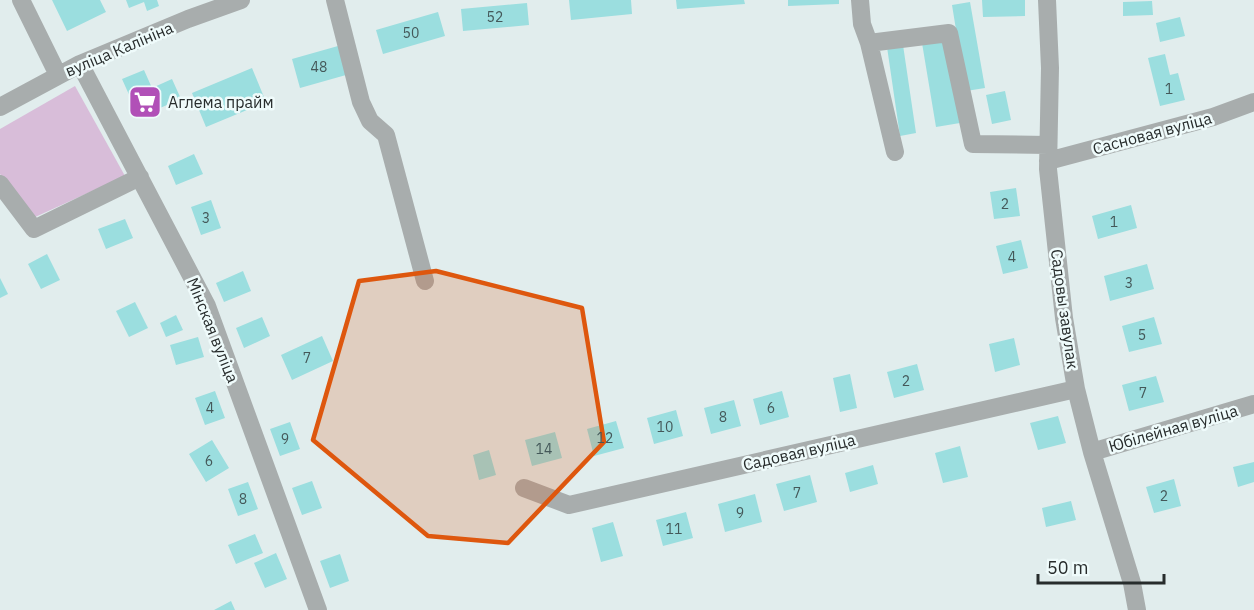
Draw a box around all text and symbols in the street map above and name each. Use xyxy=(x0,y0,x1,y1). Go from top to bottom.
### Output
house number: 52 xyxy=(487,8,503,26)
street label: вуліца Калініна xyxy=(62,17,176,81)
house number: 50 xyxy=(403,24,419,42)
house number: 48 xyxy=(311,58,327,76)
house number: 1 xyxy=(1165,80,1173,98)
supermarket icon: Аглема прайм xyxy=(127,84,163,120)
place label: Аглема прайм xyxy=(168,92,274,112)
street label: Сасновая вуліца xyxy=(1090,107,1214,158)
house number: 2 xyxy=(1001,195,1009,213)
house number: 3 xyxy=(202,209,210,227)
house number: 1 xyxy=(1110,213,1118,231)
house number: 4 xyxy=(1008,248,1016,266)
street label: Садовы завулак xyxy=(1047,248,1083,371)
street label: Мінская вуліца xyxy=(183,274,243,386)
house number: 3 xyxy=(1125,274,1133,292)
house number: 5 xyxy=(1138,326,1146,344)
house number: 7 xyxy=(303,349,311,367)
house number: 2 xyxy=(902,372,910,390)
house number: 7 xyxy=(1139,384,1147,402)
house number: 4 xyxy=(206,399,214,417)
house number: 6 xyxy=(767,399,775,417)
street label: Юбілейная вуліца xyxy=(1106,400,1240,456)
house number: 8 xyxy=(719,408,727,426)
house number: 10 xyxy=(657,418,673,436)
house number: 12 xyxy=(597,429,613,447)
street label: Садовая вуліца xyxy=(741,429,858,475)
house number: 9 xyxy=(281,430,289,448)
house number: 14 xyxy=(536,440,552,458)
house number: 6 xyxy=(205,452,213,470)
house number: 7 xyxy=(793,484,801,502)
house number: 2 xyxy=(1160,487,1168,505)
house number: 8 xyxy=(239,490,247,508)
house number: 9 xyxy=(736,504,744,522)
house number: 11 xyxy=(666,520,682,538)
scale bar xyxy=(1038,547,1164,585)
text: 50 m xyxy=(1047,556,1089,579)

